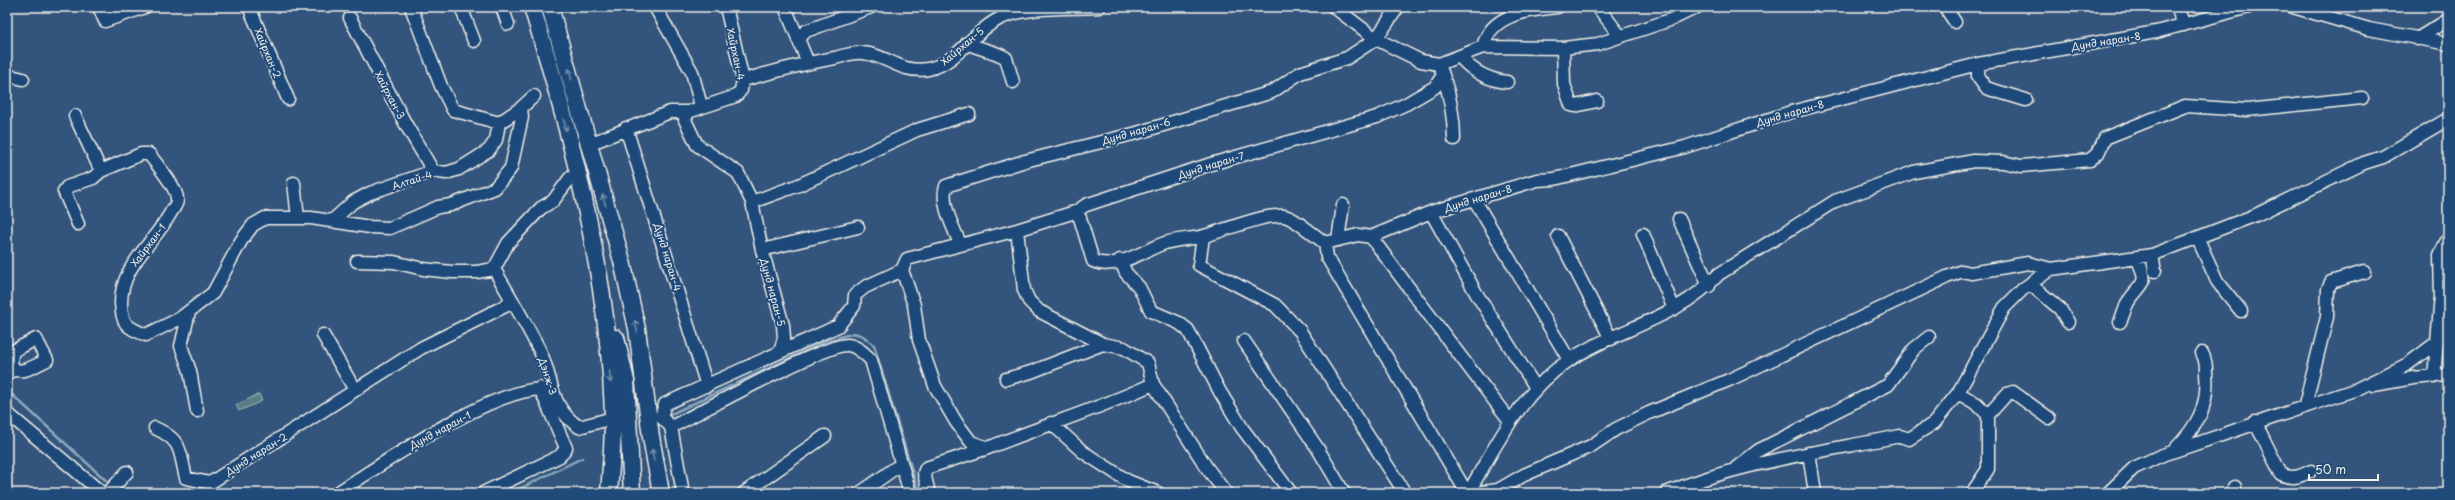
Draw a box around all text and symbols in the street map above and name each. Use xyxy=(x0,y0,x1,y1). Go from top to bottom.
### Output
street label: Хайрхан-5 xyxy=(937,23,987,68)
street label: Хайрхан-2 xyxy=(251,26,286,80)
street label: Хайрхан-4 xyxy=(724,26,749,82)
street label: Дунд наран-8 xyxy=(2069,28,2142,54)
street label: Хайрхан-3 xyxy=(372,68,409,121)
one-way arrow xyxy=(566,68,573,81)
street label: Дунд наран-8 xyxy=(1753,96,1826,130)
street label: Дунд наран-6 xyxy=(1099,114,1172,148)
one-way arrow xyxy=(562,119,570,132)
street label: Дунд наран-7 xyxy=(1175,147,1246,182)
street label: Алтай-4 xyxy=(390,166,434,193)
street label: Дунд наран-8 xyxy=(1441,180,1513,215)
one-way arrow xyxy=(600,194,608,207)
street label: Хайрхан-1 xyxy=(126,220,169,269)
street label: Дунд наран-4 xyxy=(651,220,686,293)
street label: Дунд наран-5 xyxy=(757,255,790,328)
one-way arrow xyxy=(631,320,639,333)
street label: Дэнж-3 xyxy=(535,354,562,396)
one-way arrow xyxy=(607,370,614,383)
street label: Дунд наран-1 xyxy=(405,407,473,453)
street label: Дунд наран-2 xyxy=(221,429,290,479)
one-way arrow xyxy=(649,449,657,462)
scale bar xyxy=(2309,456,2378,482)
text: 50 m xyxy=(2315,460,2346,478)

